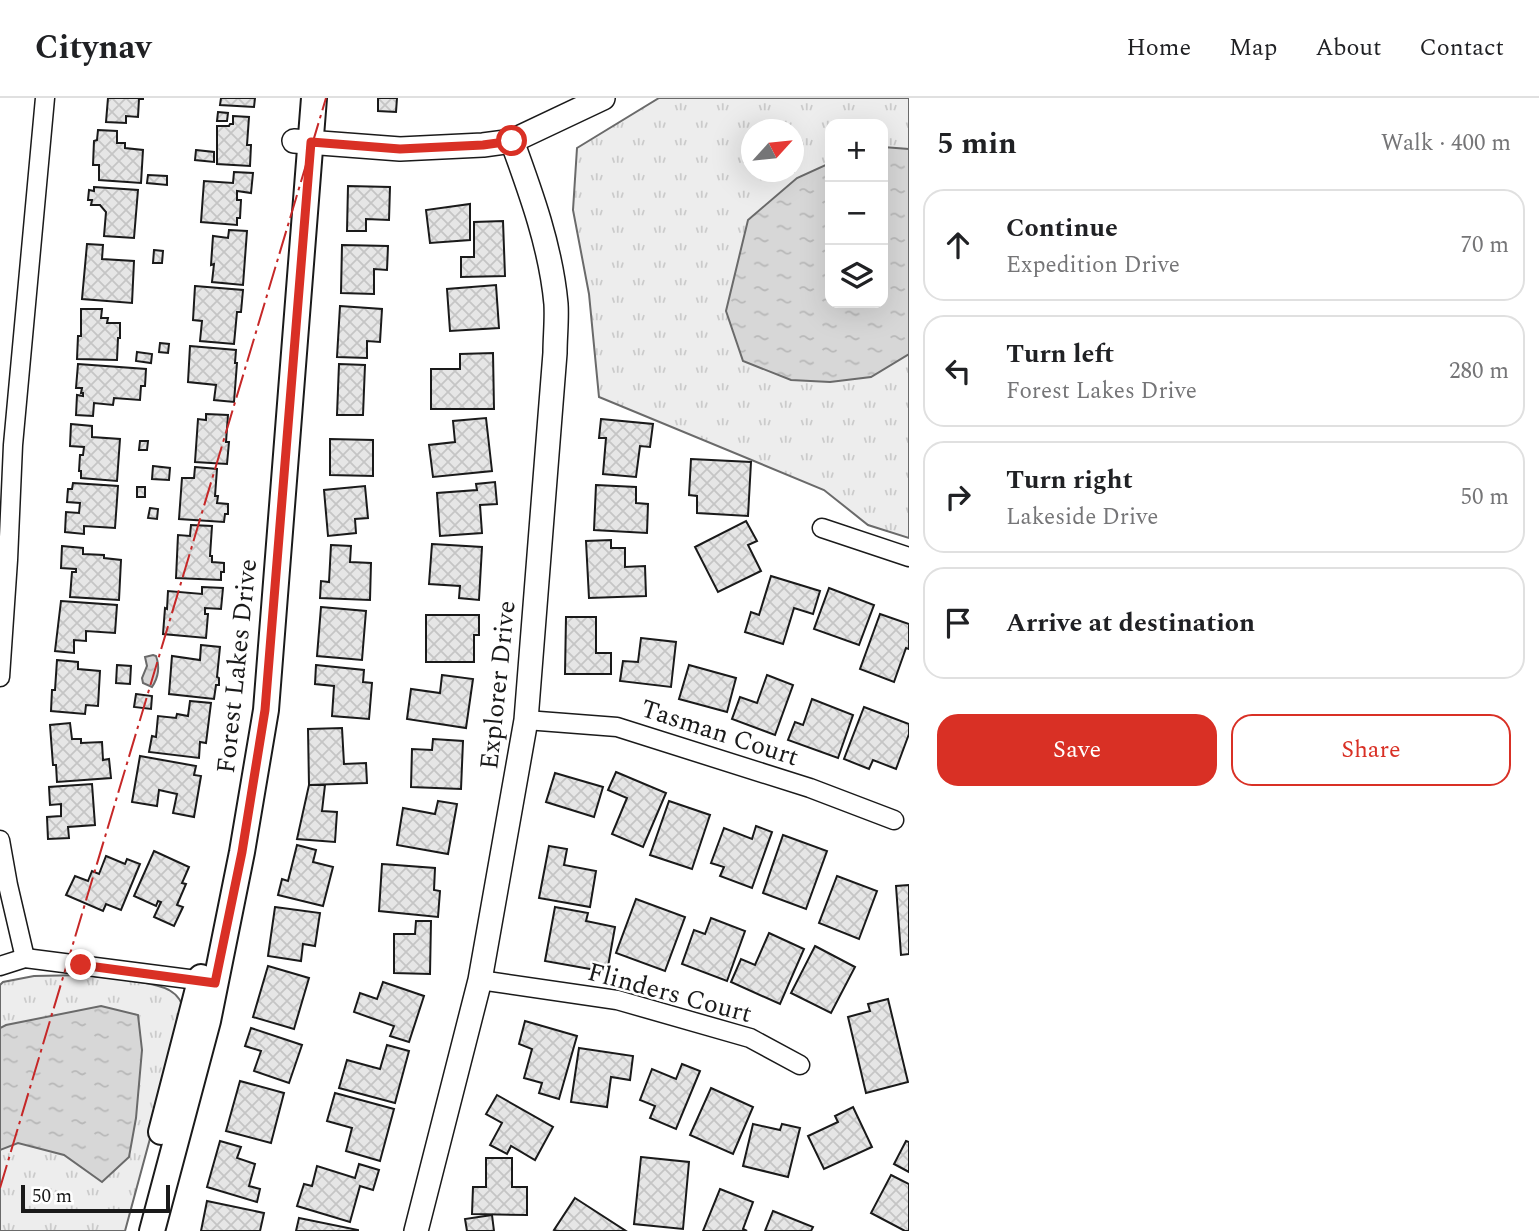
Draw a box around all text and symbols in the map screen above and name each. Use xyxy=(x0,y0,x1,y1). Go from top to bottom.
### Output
text: Citynav xyxy=(35,23,151,73)
text: Home xyxy=(1126,30,1191,66)
text: Map xyxy=(1229,30,1277,66)
text: About xyxy=(1315,30,1381,66)
text: Contact xyxy=(1419,30,1504,66)
north arrow xyxy=(741,119,804,182)
map controls xyxy=(825,119,888,308)
button: + xyxy=(825,119,888,182)
text: 5 min xyxy=(937,121,1017,167)
route start xyxy=(496,125,527,156)
text: Walk · 400 m xyxy=(1381,126,1511,161)
button: − xyxy=(825,182,888,245)
text: Continue xyxy=(1006,208,1118,248)
icon: ahead xyxy=(939,226,977,264)
text: 70 m xyxy=(1460,228,1509,263)
button: layers xyxy=(825,245,888,308)
text: Expedition Drive xyxy=(1006,248,1180,283)
text: Turn left xyxy=(1006,334,1114,374)
icon: left xyxy=(939,352,977,390)
text: 280 m xyxy=(1449,354,1509,389)
text: Forest Lakes Drive xyxy=(1006,374,1197,409)
text: Turn right xyxy=(1006,460,1133,500)
icon: right xyxy=(939,478,977,516)
text: 50 m xyxy=(1460,480,1509,515)
text: Lakeside Drive xyxy=(1006,500,1158,535)
street label: Forest Lakes Drive xyxy=(206,557,268,776)
street label: Explorer Drive xyxy=(469,599,527,772)
text: Arrive at destination xyxy=(1006,603,1255,643)
icon: arrive xyxy=(939,604,977,642)
street label: Tasman Court xyxy=(636,689,804,777)
button: Save xyxy=(937,714,1217,786)
button: Share xyxy=(1231,714,1511,786)
route end xyxy=(65,949,96,980)
street label: Flinders Court xyxy=(583,952,756,1034)
scale bar xyxy=(21,1182,170,1214)
text: 50 m xyxy=(32,1182,72,1211)

